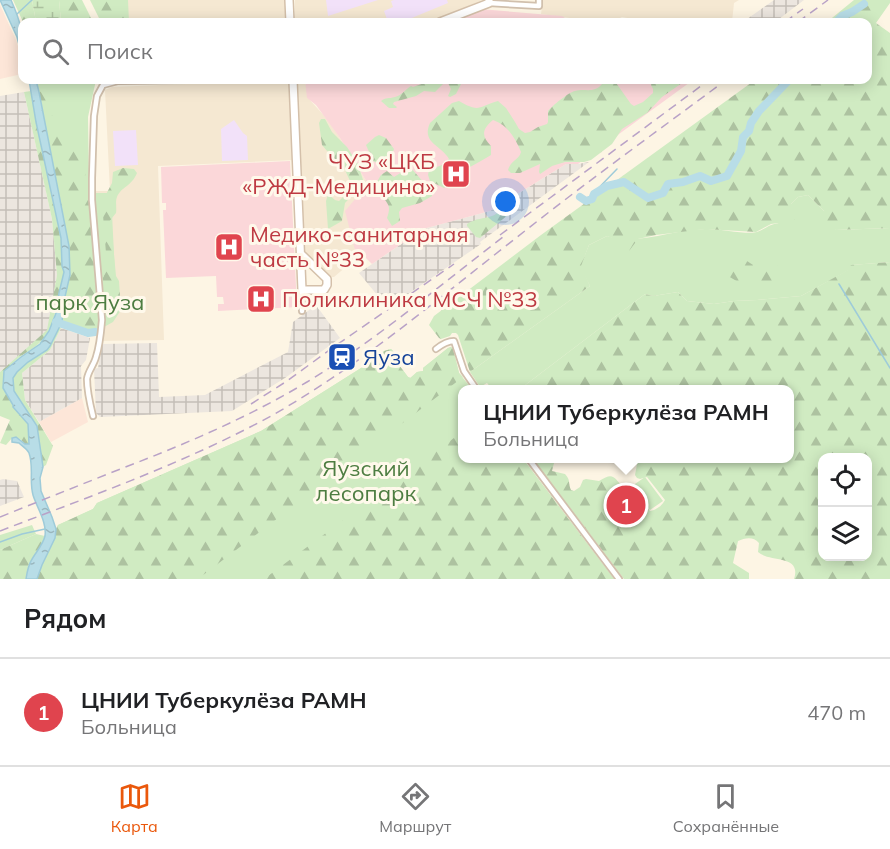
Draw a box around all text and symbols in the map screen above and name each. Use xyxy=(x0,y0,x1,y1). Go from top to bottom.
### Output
search box xyxy=(18,18,872,84)
icon: search xyxy=(39,35,72,68)
text: Поиск xyxy=(87,37,153,65)
place label: ЧУЗ «ЦКБ «РЖД-Медицина» xyxy=(243,147,435,200)
hospital icon: ЧУЗ «ЦКБ «РЖД-Медицина» xyxy=(440,158,472,190)
your location xyxy=(491,187,520,216)
place label: Медико-санитарная часть №33 xyxy=(250,220,469,273)
hospital icon: Медико-санитарная часть №33 xyxy=(213,231,245,263)
hospital icon: Поликлиника МСЧ №33 xyxy=(245,283,277,315)
place label: Поликлиника МСЧ №33 xyxy=(282,285,538,313)
park label: парк Яуза xyxy=(35,288,145,316)
station icon: Яуза xyxy=(326,341,358,373)
place label: Яуза xyxy=(363,343,415,371)
popup xyxy=(458,385,794,463)
text: ЦНИИ Туберкулёза РАМН xyxy=(483,398,769,426)
text: Больница xyxy=(483,426,579,451)
map controls xyxy=(818,453,872,561)
button: locate xyxy=(818,453,872,507)
park label: Яузский лесопарк xyxy=(316,454,417,507)
pin: 1 xyxy=(606,482,646,528)
button: layers xyxy=(818,507,872,561)
text: Рядом xyxy=(24,602,107,635)
text: ЦНИИ Туберкулёза РАМН xyxy=(81,686,366,714)
text: 1 xyxy=(38,700,50,725)
text: 470 m xyxy=(807,700,866,725)
text: Больница xyxy=(81,714,177,739)
tab: Карта xyxy=(111,780,158,836)
tab: Маршрут xyxy=(379,780,451,836)
tab: Сохранённые xyxy=(673,780,779,836)

